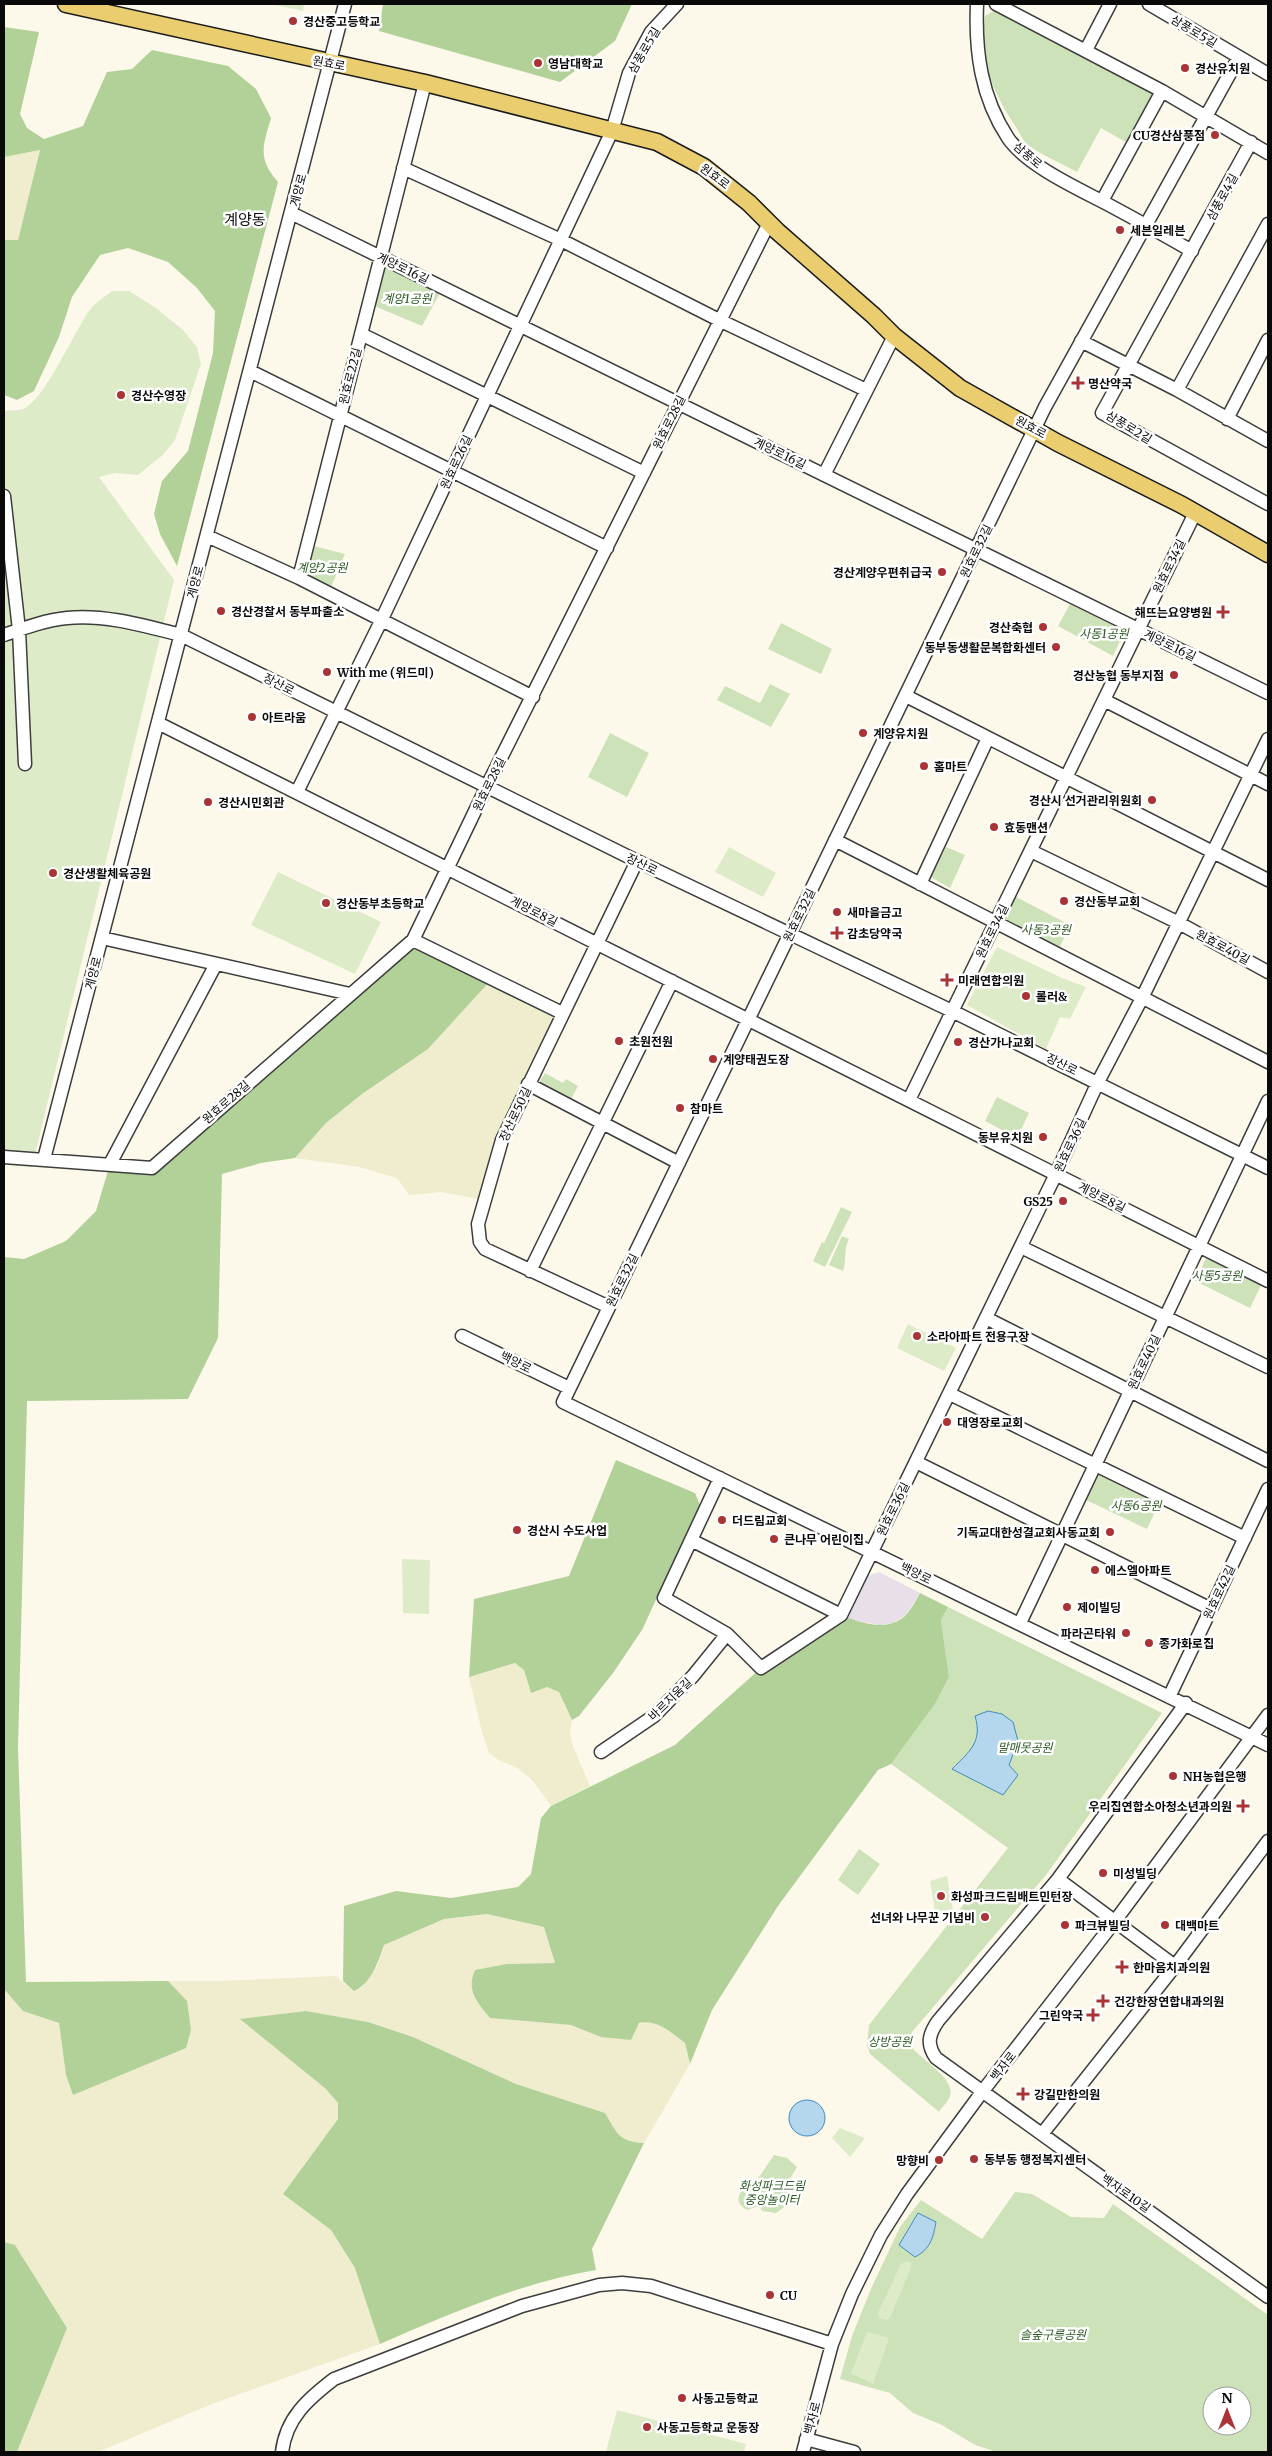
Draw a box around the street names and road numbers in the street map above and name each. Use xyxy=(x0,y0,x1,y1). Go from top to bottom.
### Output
street label: 삼풍로5길 xyxy=(1168,11,1220,51)
street label: 삼풍로5길 xyxy=(625,24,663,76)
street label: 원효로 xyxy=(311,52,347,74)
street label: 삼풍로 xyxy=(1010,139,1046,171)
street label: 원효로 xyxy=(697,160,733,192)
street label: 삼풍로4길 xyxy=(1203,171,1241,223)
street label: 계양로 xyxy=(286,172,310,208)
street label: 계양로16길 xyxy=(374,249,432,287)
street label: 원효로22길 xyxy=(336,346,364,406)
street label: 원효로28길 xyxy=(649,393,689,451)
street label: 삼풍로2길 xyxy=(1103,407,1155,447)
street label: 원효로 xyxy=(1013,412,1049,442)
street label: 원효로26길 xyxy=(437,432,475,492)
street label: 계양로16길 xyxy=(751,434,809,472)
street label: 원효로32길 xyxy=(957,522,995,580)
street label: 원효로34길 xyxy=(1149,537,1189,595)
street label: 계양로 xyxy=(183,564,207,600)
street label: 계양로16길 xyxy=(1141,626,1199,664)
street label: 장산로 xyxy=(261,670,297,698)
street label: 원효로28길 xyxy=(469,755,509,813)
street label: 장산로 xyxy=(624,850,660,878)
street label: 원효로32길 xyxy=(780,886,818,944)
street label: 계양로8길 xyxy=(508,893,560,929)
street label: 원효로34길 xyxy=(972,902,1012,960)
street label: 원효로40길 xyxy=(1193,926,1253,968)
street label: 계양로 xyxy=(81,955,105,991)
street label: 장산로 xyxy=(1044,1050,1080,1078)
street label: 원효로28길 xyxy=(199,1077,253,1127)
street label: 장산로50길 xyxy=(496,1084,534,1144)
street label: 원효로36길 xyxy=(1051,1115,1089,1175)
street label: 계양로8길 xyxy=(1076,1179,1128,1215)
street label: 원효로32길 xyxy=(603,1251,641,1309)
street label: 원효로40길 xyxy=(1125,1332,1163,1392)
street label: 백양로 xyxy=(498,1348,534,1376)
street label: 원효로36길 xyxy=(874,1480,912,1538)
street label: 백양로 xyxy=(898,1559,934,1587)
street label: 원효로42길 xyxy=(1200,1563,1238,1621)
street label: 바르지움길 xyxy=(645,1674,695,1724)
street label: 백자로 xyxy=(987,2048,1019,2084)
street label: 백자로10길 xyxy=(1098,2171,1154,2215)
street label: 백자로 xyxy=(800,2400,824,2436)

